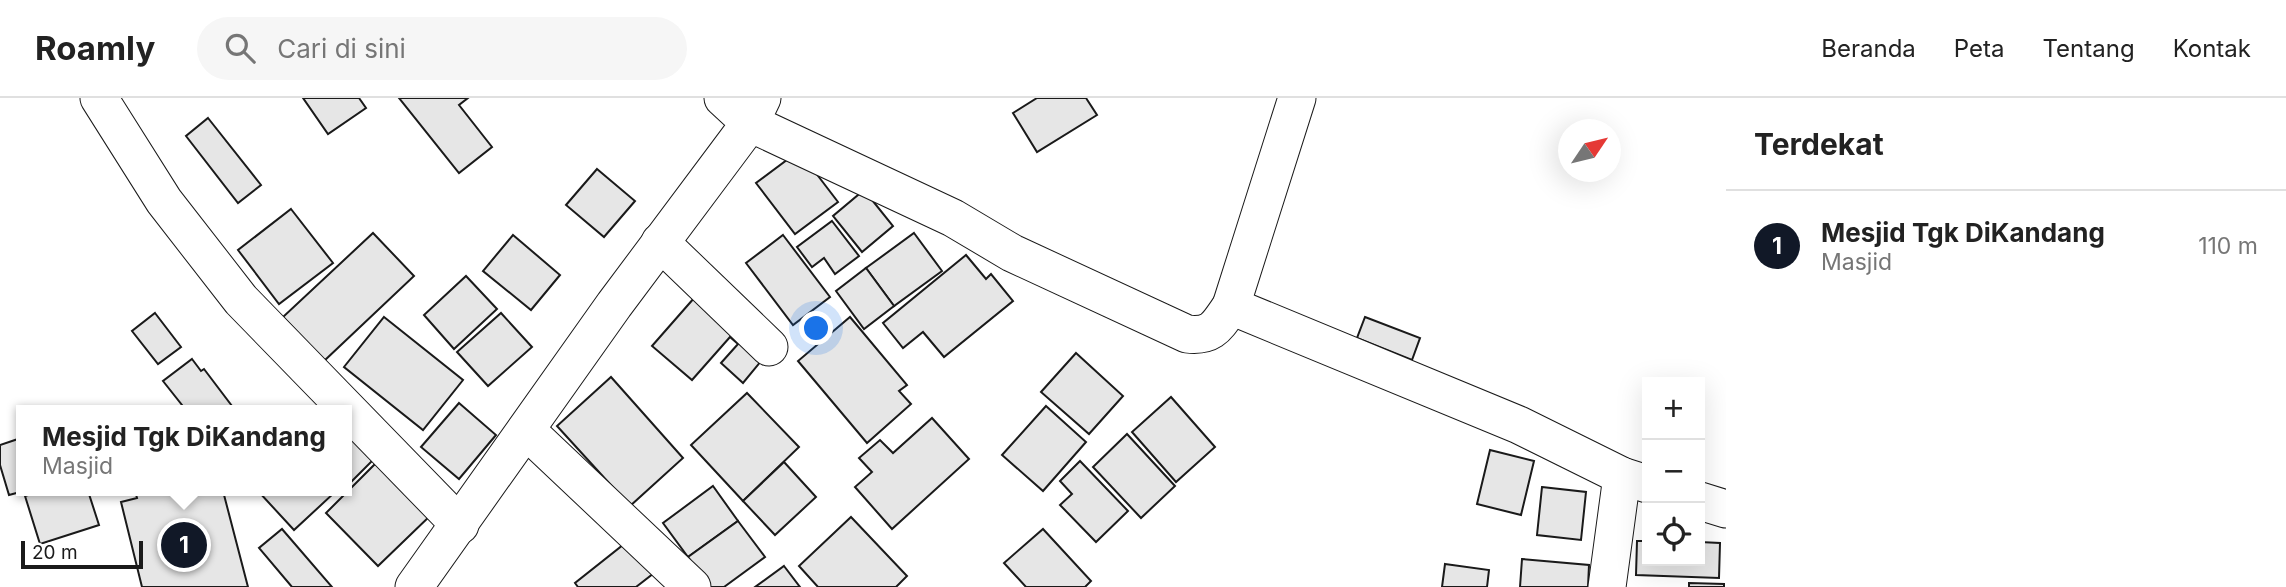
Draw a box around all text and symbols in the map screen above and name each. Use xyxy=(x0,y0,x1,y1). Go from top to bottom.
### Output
search box xyxy=(197,17,687,80)
text: Roamly xyxy=(35,28,155,68)
icon: search xyxy=(221,29,259,67)
text: Cari di sini xyxy=(277,33,406,64)
text: Beranda xyxy=(1821,34,1916,63)
text: Peta xyxy=(1954,34,2004,63)
text: Tentang xyxy=(2042,34,2135,63)
text: Kontak xyxy=(2173,34,2251,63)
north arrow xyxy=(1558,119,1621,182)
text: Terdekat xyxy=(1754,126,1884,162)
text: Mesjid Tgk DiKandang xyxy=(1821,217,2105,248)
text: 1 xyxy=(1772,232,1782,260)
text: 110 m xyxy=(2198,232,2258,260)
text: Masjid xyxy=(1821,248,1892,276)
your location xyxy=(799,311,833,345)
map controls xyxy=(1642,377,1705,566)
button: + xyxy=(1642,377,1705,440)
popup xyxy=(16,405,352,496)
text: Mesjid Tgk DiKandang xyxy=(42,421,326,452)
button: − xyxy=(1642,440,1705,503)
text: Masjid xyxy=(42,452,113,480)
button: locate xyxy=(1642,503,1705,566)
pin: 1 xyxy=(161,519,207,571)
scale bar xyxy=(21,538,144,570)
text: 20 m xyxy=(32,541,78,564)

